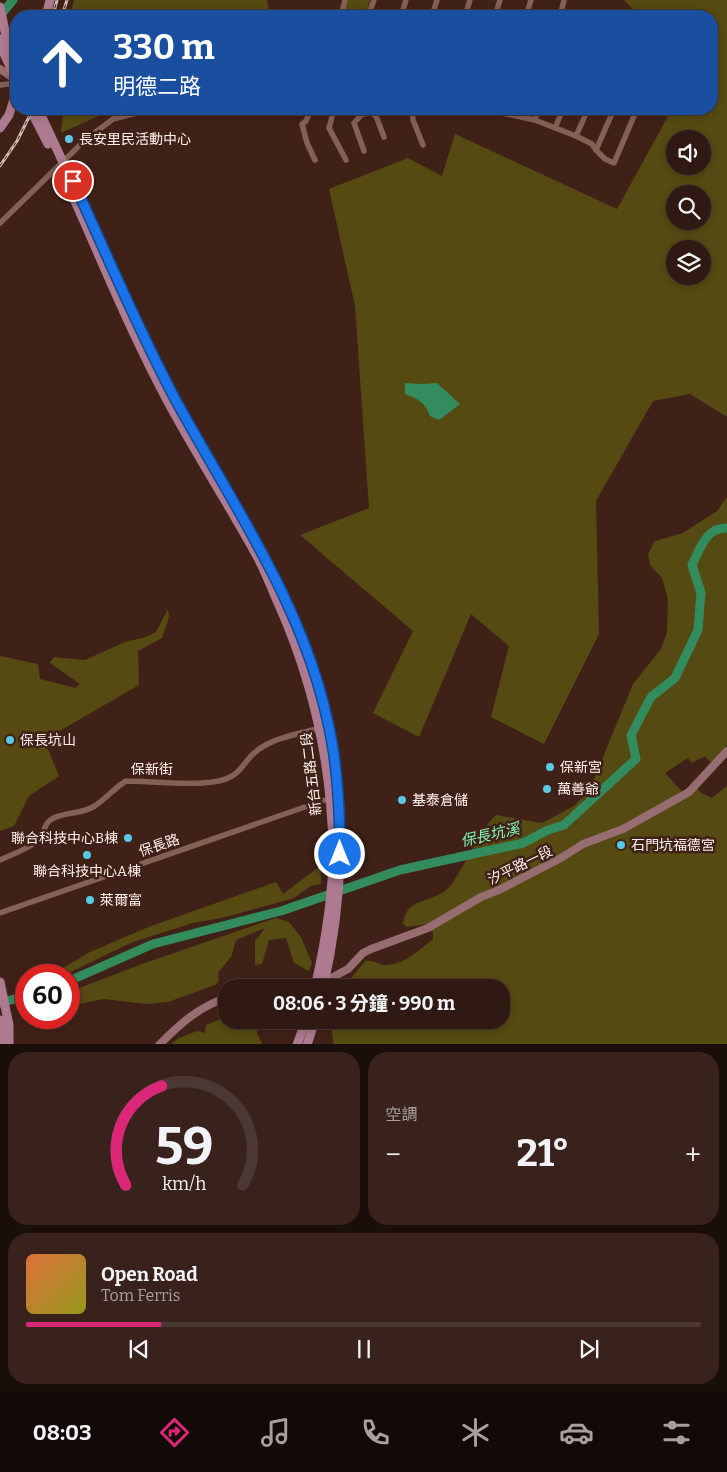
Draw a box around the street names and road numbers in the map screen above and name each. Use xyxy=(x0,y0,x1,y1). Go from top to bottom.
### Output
street label: 新台五路二段 xyxy=(298,731,325,817)
street label: 保新街 xyxy=(131,761,173,778)
street label: 保長路 xyxy=(137,831,182,860)
street label: 汐平路一段 xyxy=(485,842,555,888)

